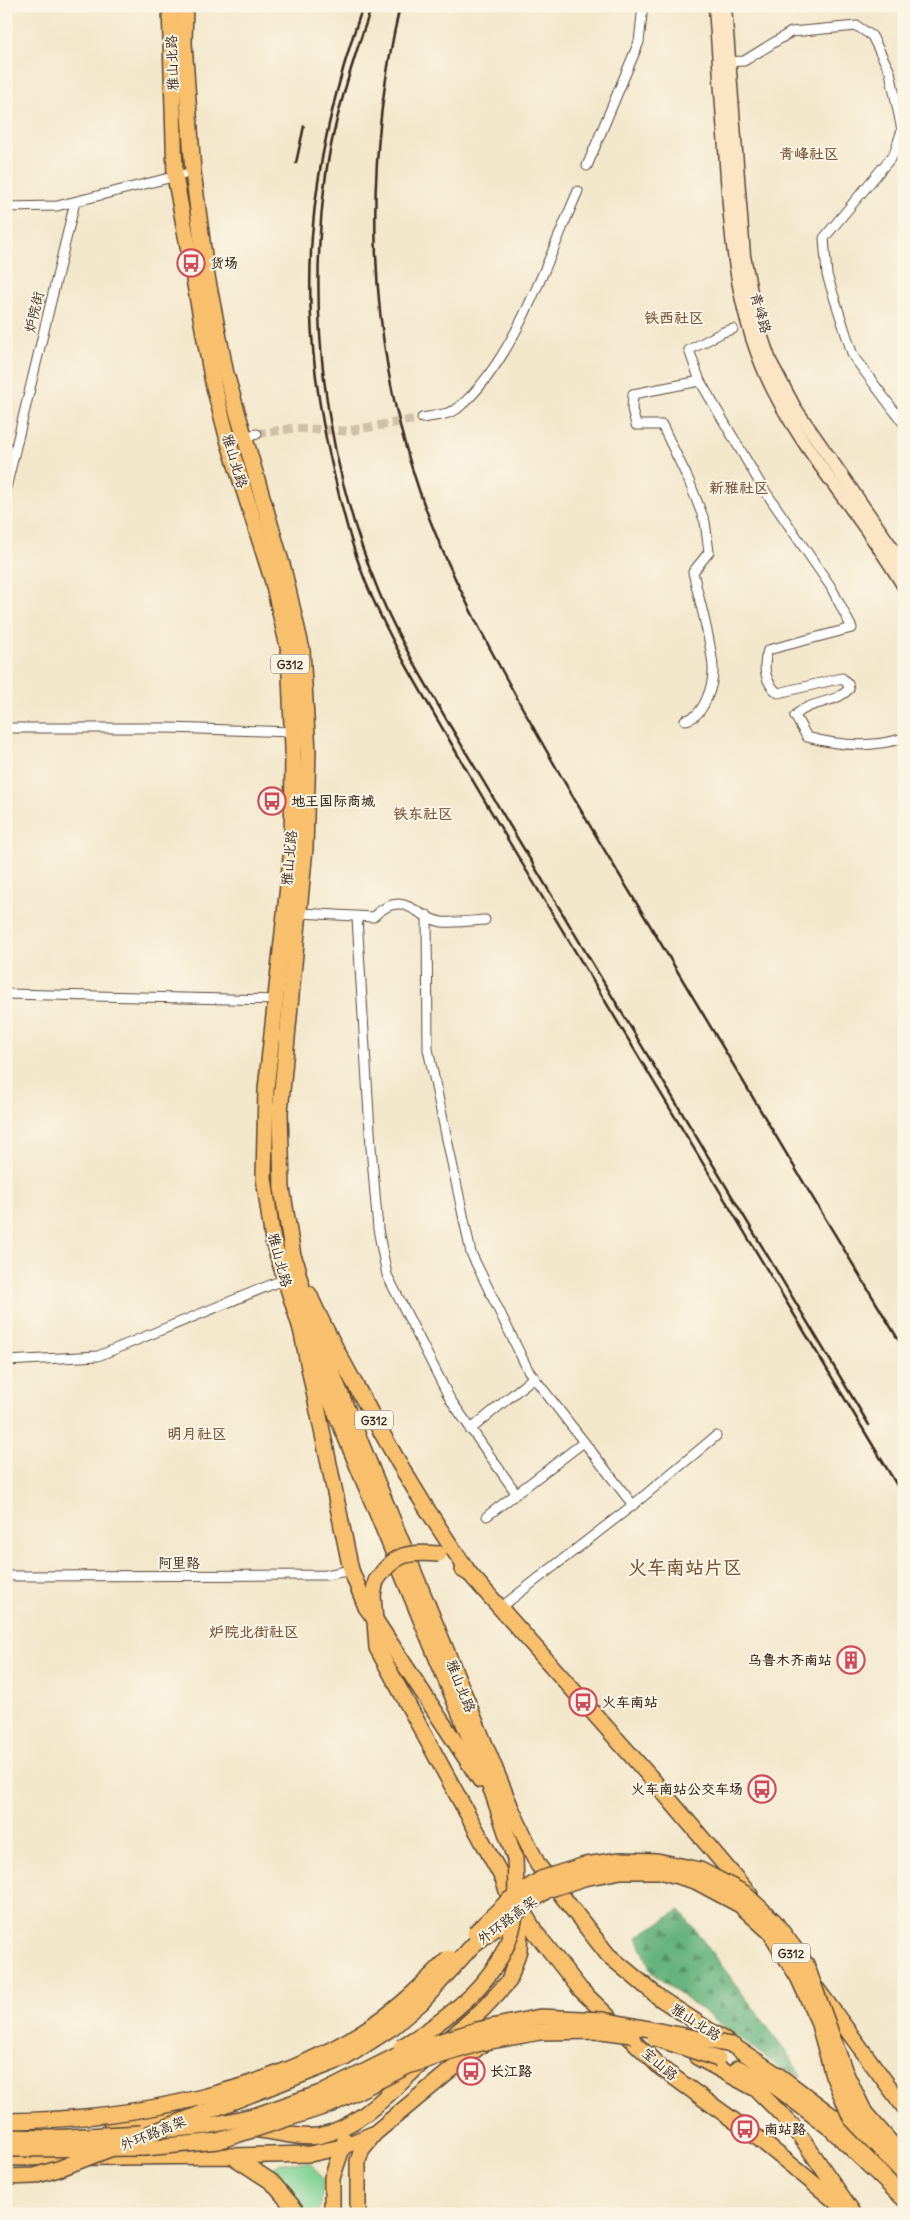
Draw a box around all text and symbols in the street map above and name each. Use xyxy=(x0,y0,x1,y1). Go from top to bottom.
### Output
street label: 雅山北路 xyxy=(162,35,182,91)
district label: 青峰社区 xyxy=(779,144,839,163)
bus stop icon: 货场 xyxy=(176,248,206,278)
place label: 货场 xyxy=(210,254,238,272)
street label: 炉院街 xyxy=(21,290,47,334)
street label: 青峰路 xyxy=(747,290,775,336)
district label: 铁西社区 xyxy=(644,308,704,327)
street label: 雅山北路 xyxy=(218,432,252,490)
district label: 新雅社区 xyxy=(709,478,769,497)
road number: G312 xyxy=(271,654,309,674)
bus stop icon: 地王国际商城 xyxy=(257,786,287,816)
place label: 地王国际商城 xyxy=(291,792,375,810)
district label: 铁东社区 xyxy=(393,804,453,823)
street label: 雅山北路 xyxy=(278,829,300,887)
street label: 雅山北路 xyxy=(264,1231,296,1289)
road number: G312 xyxy=(355,1410,393,1430)
district label: 明月社区 xyxy=(167,1424,227,1443)
street label: 阿里路 xyxy=(158,1554,200,1572)
district label: 火车南站片区 xyxy=(628,1555,742,1579)
district label: 炉院北街社区 xyxy=(209,1622,299,1641)
building icon: 乌鲁木齐南站 xyxy=(836,1645,866,1675)
place label: 乌鲁木齐南站 xyxy=(748,1651,832,1669)
street label: 雅山北路 xyxy=(442,1657,480,1715)
bus stop icon: 火车南站 xyxy=(568,1687,598,1717)
place label: 火车南站 xyxy=(602,1693,658,1711)
bus stop icon: 火车南站公交车场 xyxy=(747,1774,777,1804)
place label: 火车南站公交车场 xyxy=(631,1780,743,1798)
street label: 外环路高架 xyxy=(474,1892,540,1948)
road number: G312 xyxy=(772,1944,810,1962)
street label: 雅山北路 xyxy=(668,1999,724,2045)
street label: 宝山路 xyxy=(638,2043,682,2085)
bus stop icon: 长江路 xyxy=(456,2056,486,2086)
place label: 长江路 xyxy=(490,2062,532,2080)
street label: 外环路高架 xyxy=(117,2112,189,2154)
bus stop icon: 南站路 xyxy=(730,2114,760,2144)
place label: 南站路 xyxy=(764,2120,806,2138)

